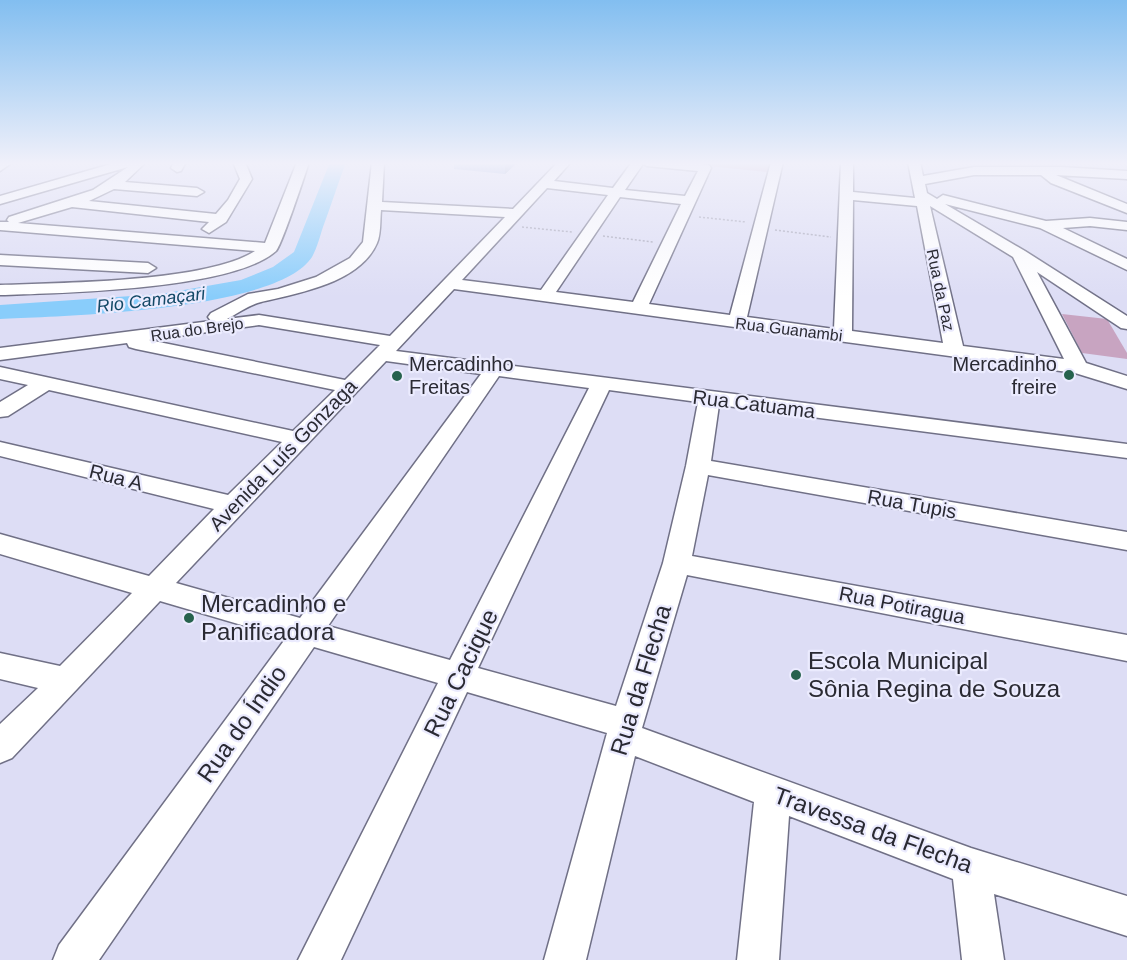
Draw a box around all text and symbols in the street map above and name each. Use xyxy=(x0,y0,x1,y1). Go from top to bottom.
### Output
street label: Rua da Paz xyxy=(924,247,958,333)
water label: Rio Camaçari xyxy=(96,283,207,317)
street label: Rua do Brejo xyxy=(150,315,245,344)
street label: Rua Guanambi xyxy=(734,315,843,344)
place label: Mercadinho Freitas xyxy=(409,353,514,398)
place label: Mercadinho freire xyxy=(952,353,1057,398)
marker: Mercadinho freire xyxy=(1062,368,1076,382)
marker: Mercadinho Freitas xyxy=(390,369,404,383)
street label: Avenida Luís Gonzaga xyxy=(205,374,362,535)
street label: Rua Catuama xyxy=(691,386,817,423)
street label: Rua A xyxy=(87,460,146,494)
street label: Rua Tupis xyxy=(866,485,958,523)
street label: Rua Potiragua xyxy=(837,582,968,628)
place label: Mercadinho e Panificadora xyxy=(201,590,346,645)
street label: Rua da Flecha xyxy=(605,601,676,758)
street label: Rua Cacique xyxy=(418,605,503,741)
marker: Mercadinho e Panificadora xyxy=(182,611,196,625)
place label: Escola Municipal Sônia Regina de Souza xyxy=(808,647,1061,702)
street label: Rua do Índio xyxy=(191,660,292,787)
marker: Escola Municipal Sônia Regina de Souza xyxy=(789,668,803,682)
street label: Travessa da Flecha xyxy=(770,781,977,878)

